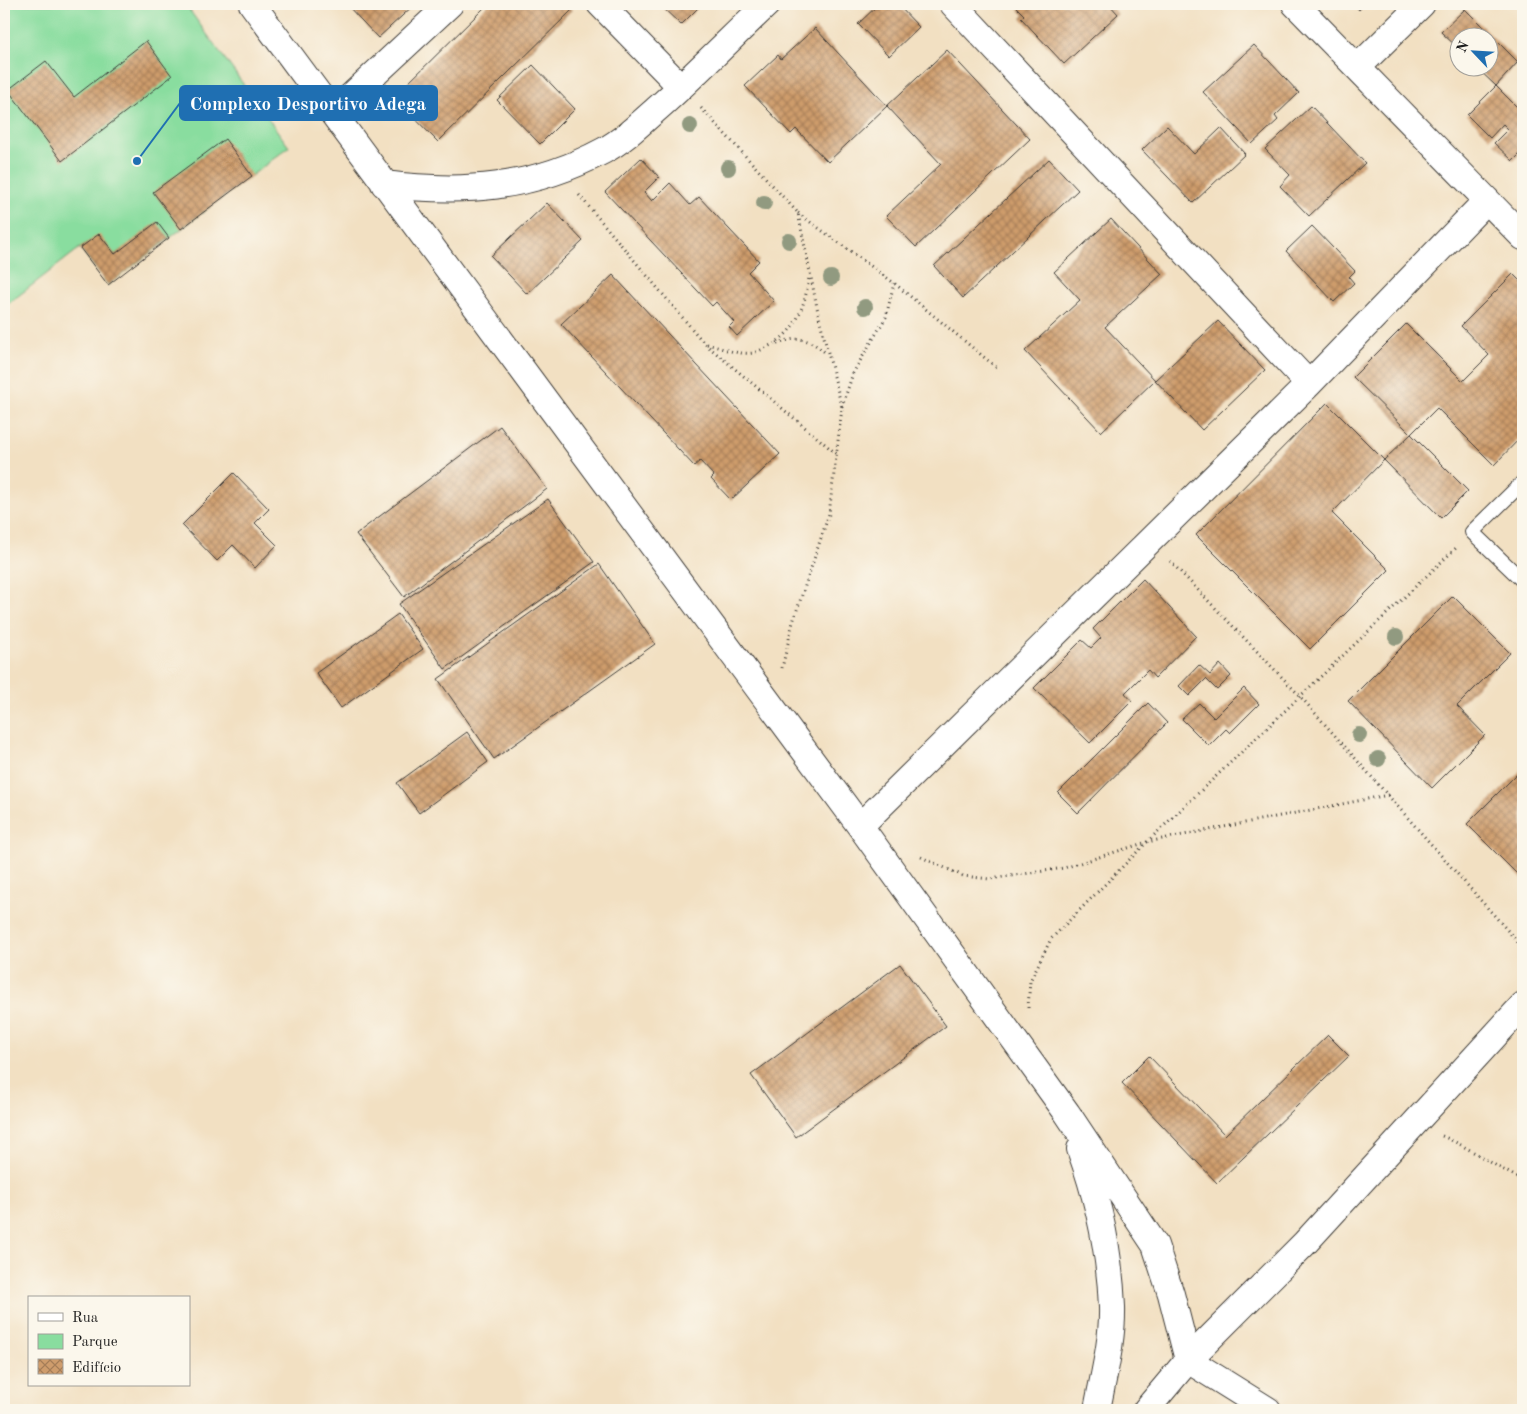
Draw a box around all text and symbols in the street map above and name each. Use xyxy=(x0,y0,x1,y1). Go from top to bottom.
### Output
north arrow xyxy=(1450,28,1500,78)
text: N xyxy=(1455,39,1472,55)
callout: Complexo Desportivo Adega xyxy=(180,86,437,120)
text: Complexo Desportivo Adega xyxy=(190,96,427,115)
legend xyxy=(28,1296,190,1386)
text: Rua xyxy=(72,1311,99,1326)
text: Parque xyxy=(72,1335,118,1350)
text: Edifício xyxy=(72,1361,121,1376)

